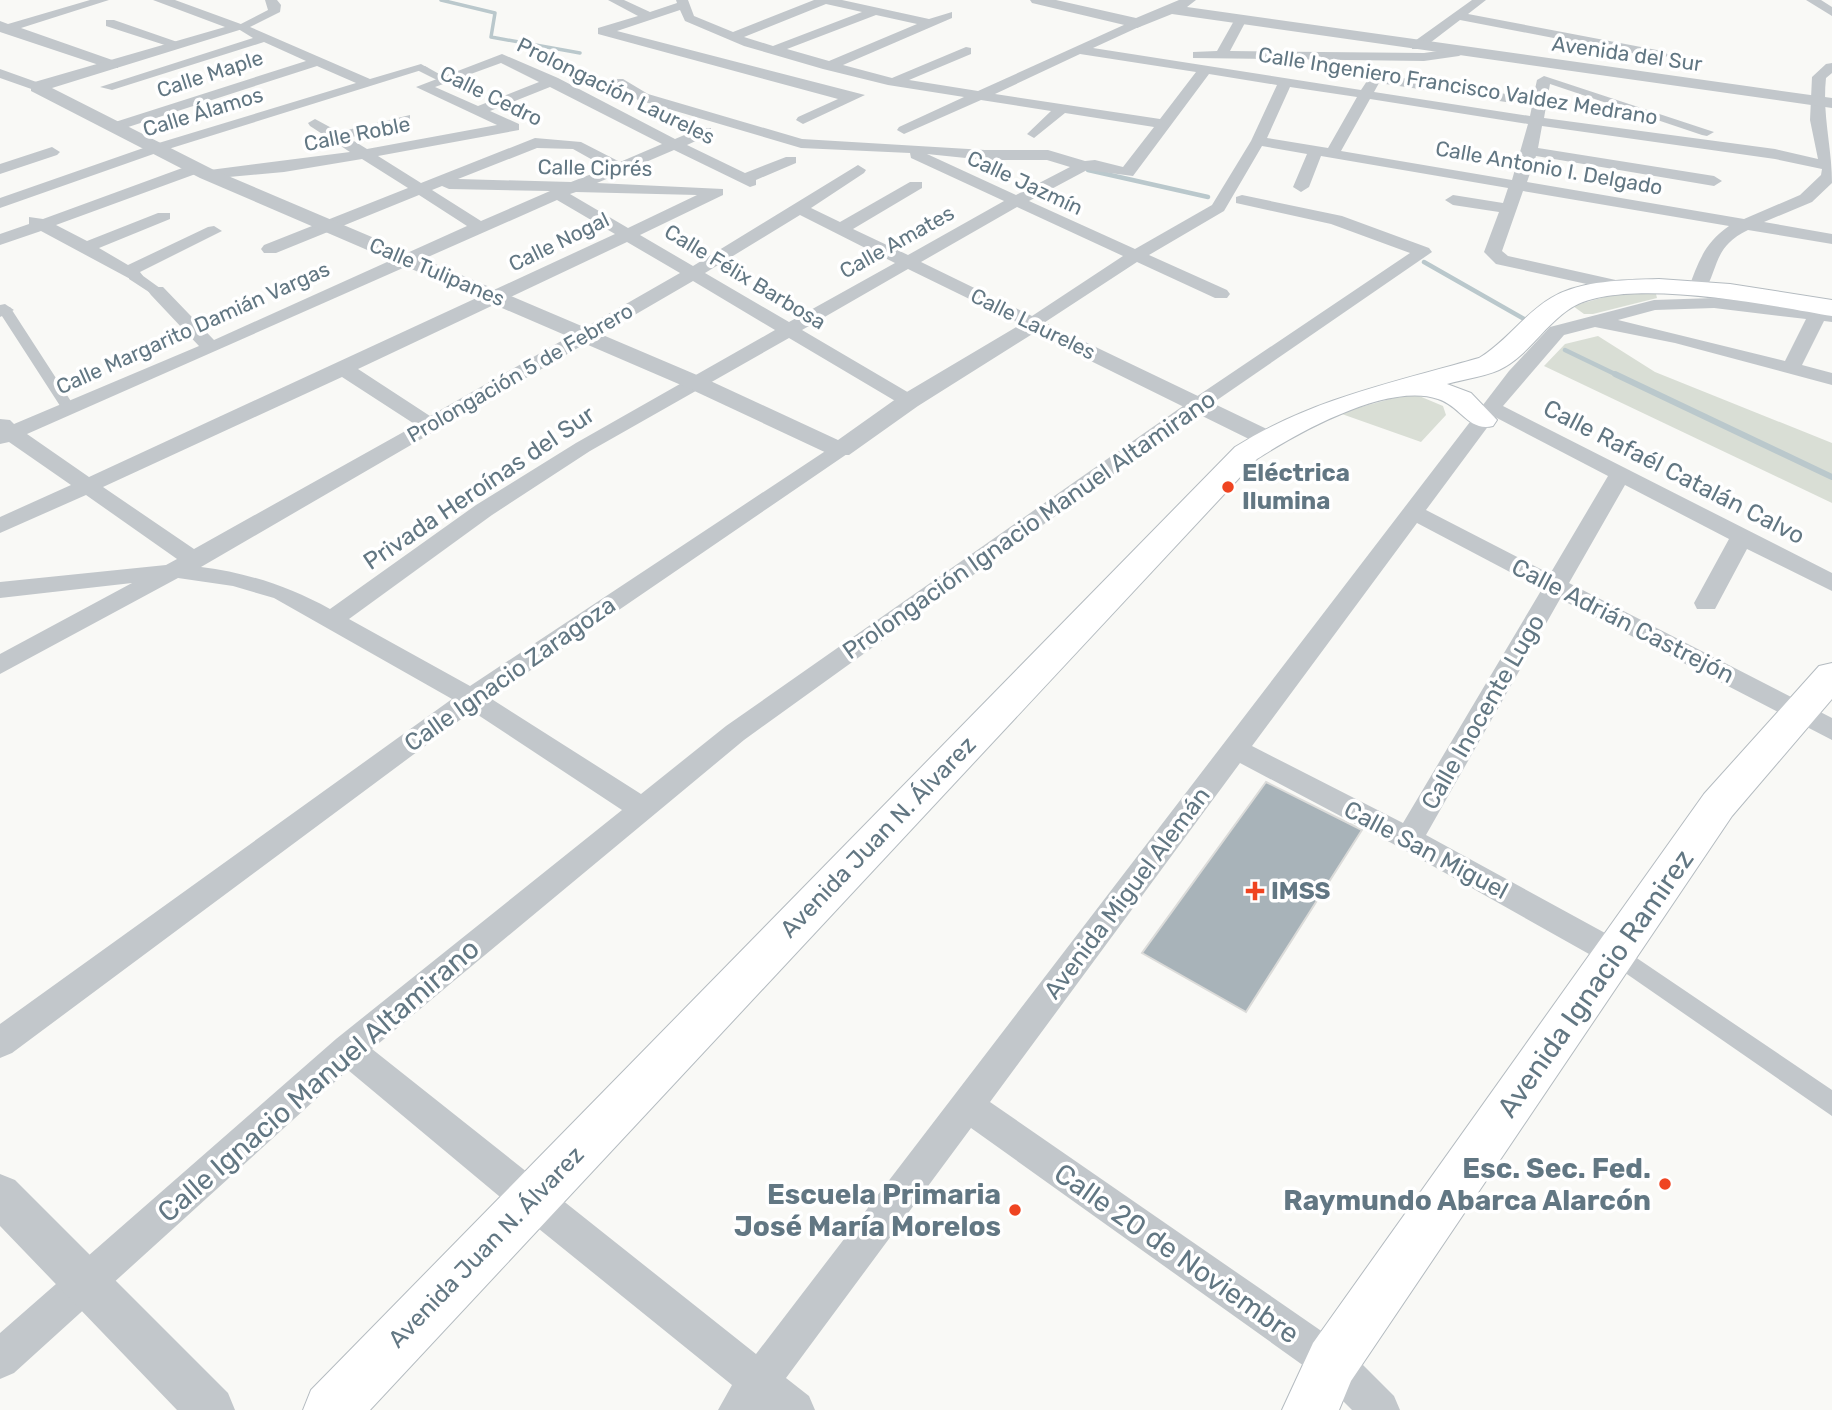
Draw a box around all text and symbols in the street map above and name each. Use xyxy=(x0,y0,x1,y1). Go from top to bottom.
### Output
street label: Avenida del Sur xyxy=(1550,31,1704,76)
street label: Prolongación Laureles xyxy=(513,32,719,149)
street label: Calle Ingeniero Francisco Valdez Medrano xyxy=(1257,42,1660,129)
street label: Calle Maple xyxy=(154,45,266,102)
street label: Calle Cedro xyxy=(436,60,546,131)
street label: Calle Álamos xyxy=(140,81,266,142)
street label: Calle Roble xyxy=(302,111,412,156)
street label: Calle Antonio I. Delgado xyxy=(1434,135,1665,200)
street label: Calle Jazmín xyxy=(963,145,1087,220)
street label: Calle Ciprés xyxy=(538,154,652,181)
street label: Calle Amates xyxy=(835,200,958,283)
street label: Calle Nogal xyxy=(505,207,613,277)
street label: Calle Félix Barbosa xyxy=(660,219,830,335)
street label: Calle Tulipanes xyxy=(366,232,509,311)
street label: Calle Margarito Damián Vargas xyxy=(52,256,333,399)
street label: Calle Laureles xyxy=(967,283,1100,365)
street label: Prolongación 5 de Febrero xyxy=(402,298,637,448)
street label: Prolongación Ignacio Manuel Altamirano xyxy=(837,385,1221,665)
street label: Calle Rafaél Catalán Calvo xyxy=(1539,394,1809,550)
street label: Privada Heroínas del Sur xyxy=(358,400,600,576)
place label: Eléctrica Ilumina xyxy=(1242,459,1350,515)
marker: Eléctrica Ilumina xyxy=(1220,479,1236,495)
street label: Calle Adrián Castrejón xyxy=(1507,553,1739,689)
street label: Calle Ignacio Zaragoza xyxy=(399,591,621,757)
street label: Calle Inocente Lugo xyxy=(1416,610,1550,814)
street label: Avenida Juan N. Álvarez xyxy=(775,731,981,943)
street label: Avenida Miguel Alemán xyxy=(1038,782,1216,1004)
street label: Calle San Miguel xyxy=(1339,795,1513,905)
street label: Avenida Ignacio Ramirez xyxy=(1490,843,1700,1123)
place label: IMSS xyxy=(1271,877,1331,905)
marker: IMSS xyxy=(1245,881,1265,901)
street label: Calle Ignacio Manuel Altamirano xyxy=(151,932,486,1229)
street label: Avenida Juan N. Álvarez xyxy=(383,1141,589,1353)
place label: Esc. Sec. Fed. Raymundo Abarca Alarcón xyxy=(1283,1152,1651,1217)
street label: Calle 20 de Noviembre xyxy=(1048,1156,1305,1350)
marker: Esc. Sec. Fed. Raymundo Abarca Alarcón xyxy=(1657,1176,1673,1192)
place label: Escuela Primaria José María Morelos xyxy=(734,1178,1001,1243)
marker: Escuela Primaria José María Morelos xyxy=(1007,1202,1023,1218)

